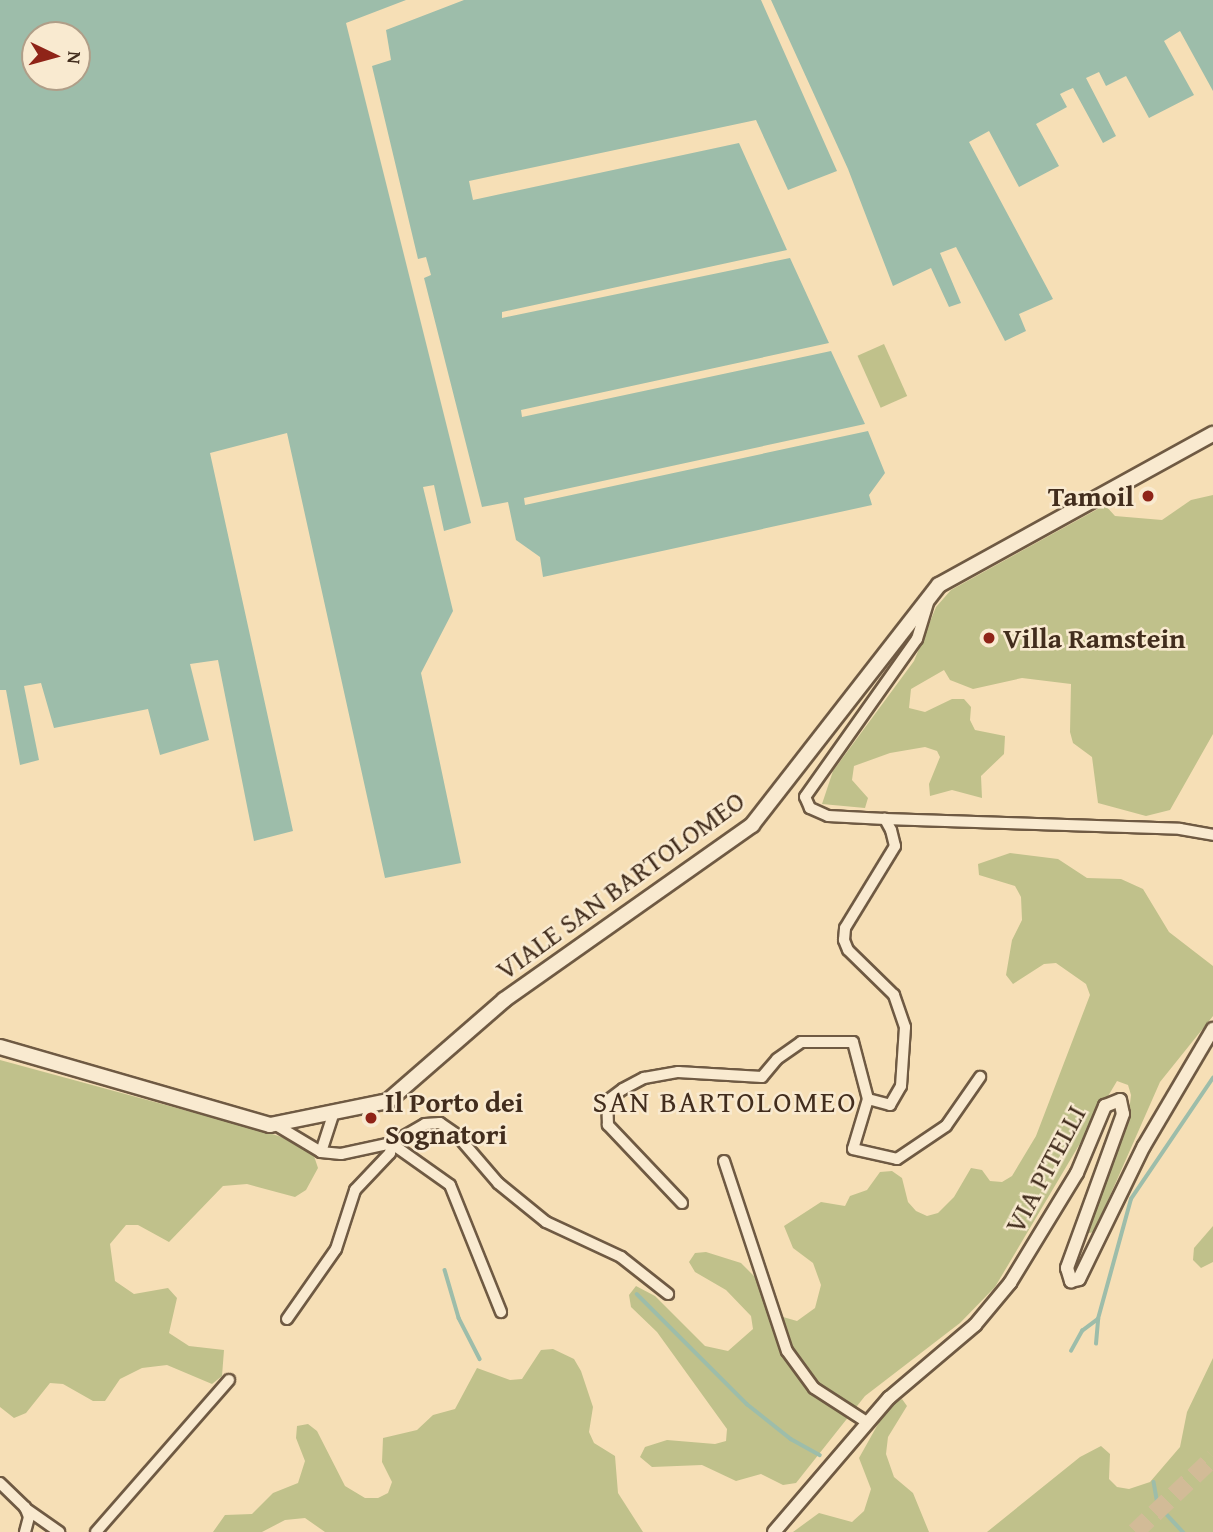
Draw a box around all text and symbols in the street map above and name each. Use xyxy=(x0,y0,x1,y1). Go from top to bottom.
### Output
north arrow xyxy=(21,21,91,91)
text: N xyxy=(60,50,89,65)
place label: Tamoil xyxy=(1048,479,1134,513)
marker: Tamoil xyxy=(1140,488,1156,504)
place label: Villa Ramstein xyxy=(1003,621,1186,655)
marker: Villa Ramstein xyxy=(981,630,997,646)
street label: VIALE SAN BARTOLOMEO xyxy=(489,784,751,986)
district label: SAN BARTOLOMEO xyxy=(594,1083,856,1119)
place label: Il Porto dei Sognatori xyxy=(385,1085,523,1151)
street label: VIA PITELLI xyxy=(997,1100,1093,1238)
marker: Il Porto dei Sognatori xyxy=(363,1110,379,1126)

